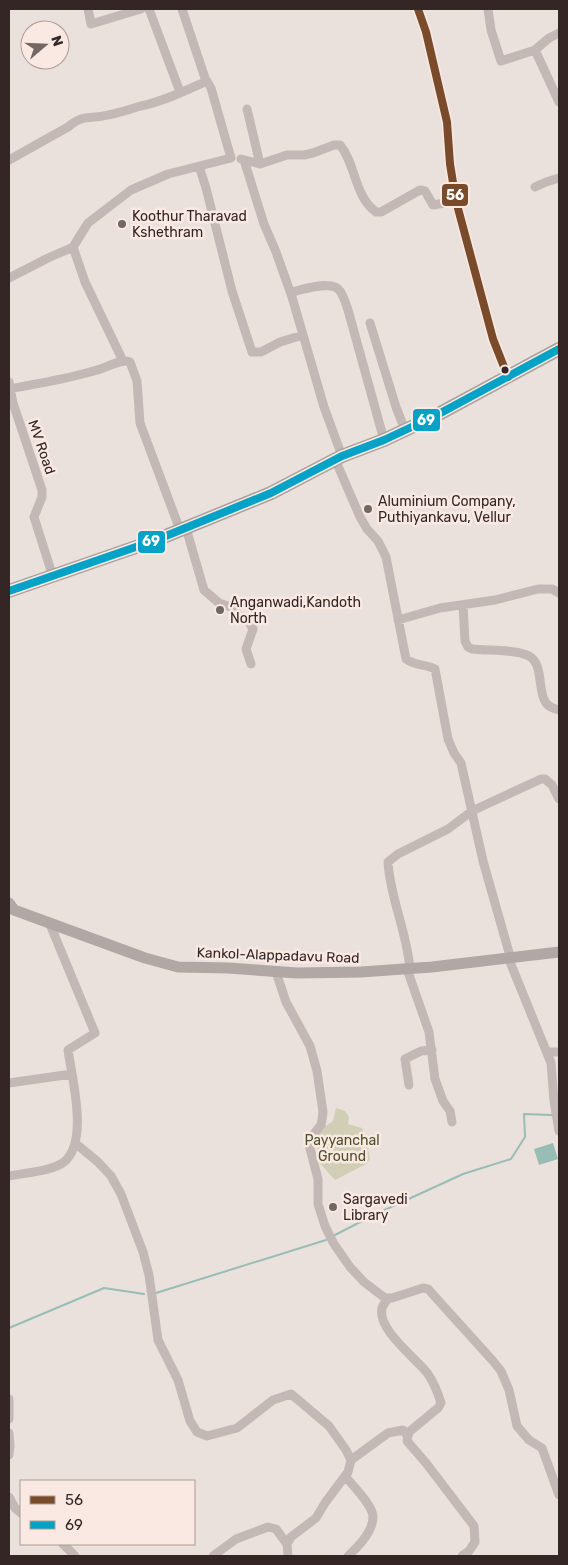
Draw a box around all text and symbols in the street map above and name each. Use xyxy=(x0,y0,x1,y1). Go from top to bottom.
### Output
north arrow xyxy=(20,20,70,70)
text: N xyxy=(47,33,66,48)
line badge: 56 xyxy=(441,183,469,207)
text: 56 xyxy=(446,187,464,204)
place label: Koothur Tharavad Kshethram xyxy=(132,208,247,241)
marker: Koothur Tharavad Kshethram xyxy=(116,218,128,230)
unlabelled marker xyxy=(500,365,510,375)
line badge: 69 xyxy=(412,408,441,432)
text: 69 xyxy=(417,412,435,429)
street label: MV Road xyxy=(24,418,59,477)
place label: Aluminium Company, Puthiyankavu, Vellur xyxy=(378,493,516,526)
marker: Aluminium Company, Puthiyankavu, Vellur xyxy=(362,503,374,515)
line badge: 69 xyxy=(137,530,166,554)
text: 69 xyxy=(142,533,160,550)
place label: Anganwadi,Kandoth North xyxy=(230,594,361,627)
marker: Anganwadi,Kandoth North xyxy=(214,604,226,616)
street label: Kankol-Alappadavu Road xyxy=(196,944,360,967)
park label: Payyanchal Ground xyxy=(304,1132,380,1165)
place label: Sargavedi Library xyxy=(343,1191,408,1224)
marker: Sargavedi Library xyxy=(327,1201,339,1213)
legend xyxy=(20,1480,195,1545)
text: 56 xyxy=(65,1491,83,1509)
text: 69 xyxy=(65,1516,83,1534)

